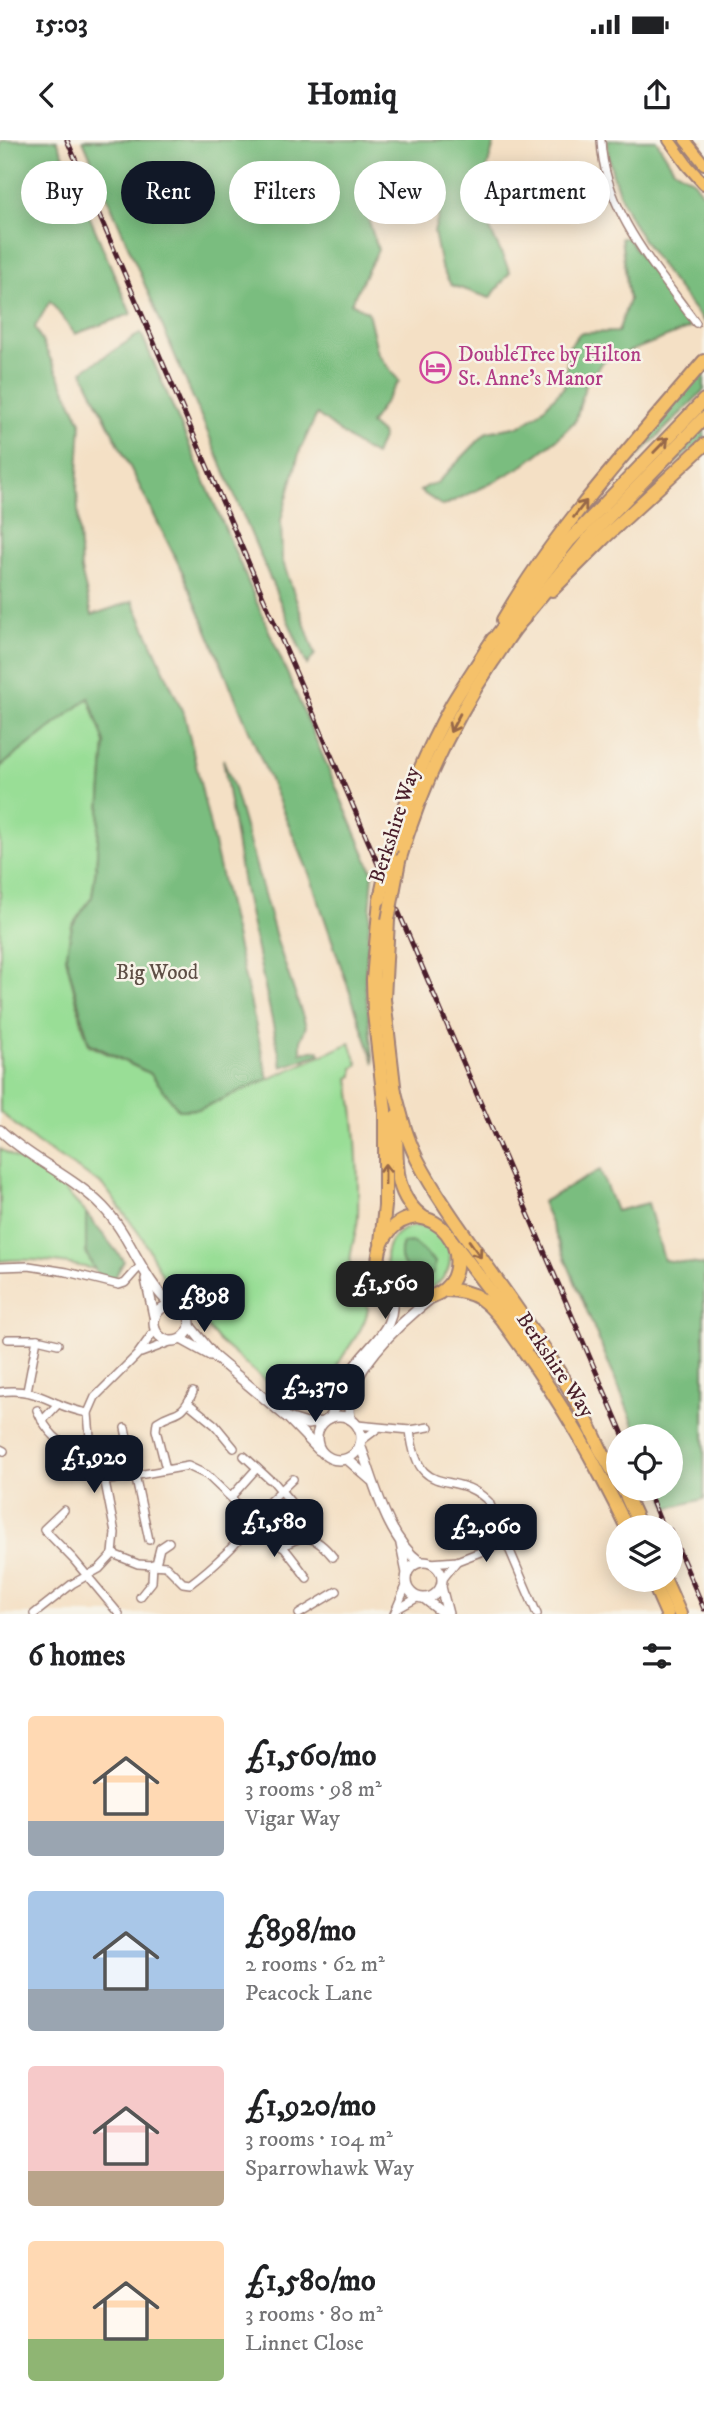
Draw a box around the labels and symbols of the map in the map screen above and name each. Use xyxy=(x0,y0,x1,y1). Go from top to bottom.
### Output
place label: DoubleTree by Hilton St. Anne's Manor xyxy=(458,342,641,392)
hotel icon: DoubleTree by Hilton St. Anne's Manor xyxy=(418,350,452,384)
one-way arrow xyxy=(652,436,669,453)
one-way arrow xyxy=(573,500,588,518)
one-way arrow xyxy=(448,712,461,733)
street label: Berkshire Way xyxy=(364,762,426,887)
park label: Big Wood xyxy=(116,960,199,986)
one-way arrow xyxy=(378,1162,392,1185)
one-way arrow xyxy=(468,1239,482,1258)
pin: £1,560 xyxy=(328,1262,442,1321)
pin: £898 xyxy=(163,1274,245,1334)
street label: Berkshire Way xyxy=(510,1307,600,1423)
pin: £2,370 xyxy=(258,1364,372,1424)
pin: £1,920 xyxy=(37,1436,151,1495)
pin: £1,580 xyxy=(217,1500,331,1559)
pin: £2,060 xyxy=(429,1504,543,1564)

